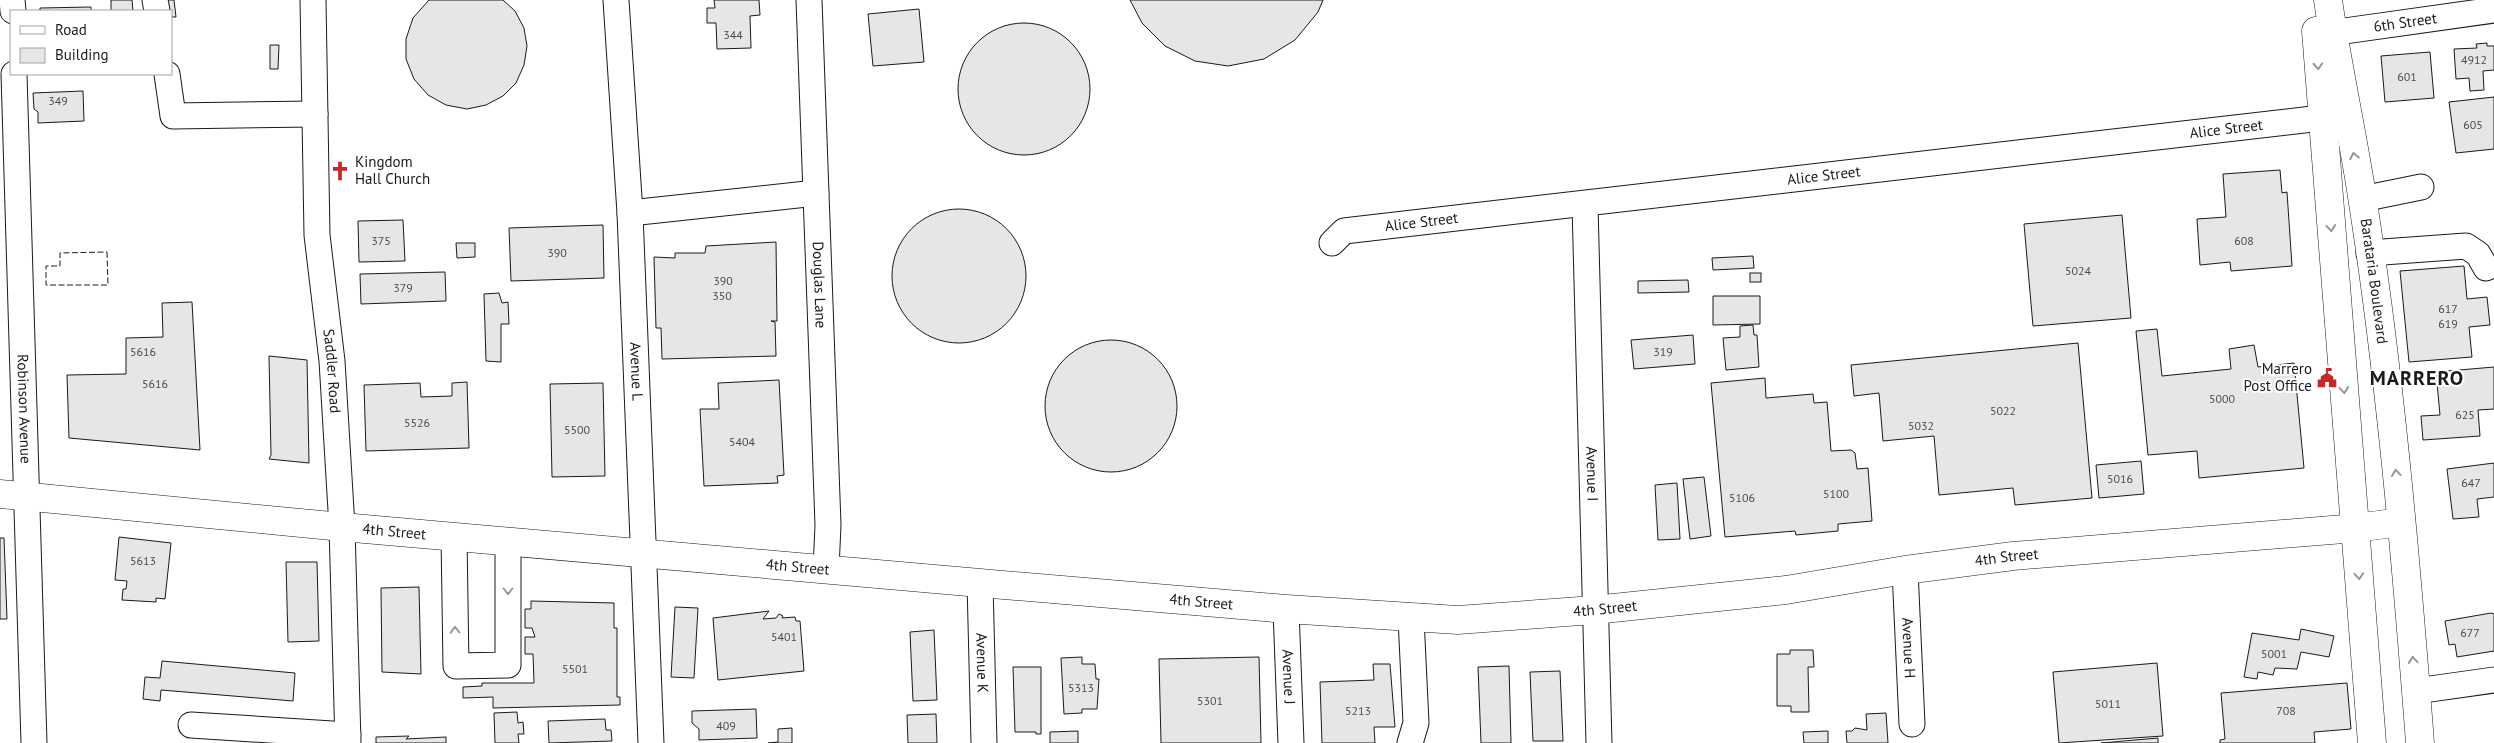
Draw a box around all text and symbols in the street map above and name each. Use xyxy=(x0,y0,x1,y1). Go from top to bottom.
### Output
street label: 6th Street xyxy=(2372,8,2438,36)
legend xyxy=(10,10,172,75)
text: Road xyxy=(55,20,87,39)
house number: 344 xyxy=(723,27,743,42)
text: Building xyxy=(55,45,109,64)
house number: 4912 xyxy=(2461,52,2487,67)
one-way arrow xyxy=(2313,62,2324,70)
house number: 601 xyxy=(2397,69,2417,84)
house number: 349 xyxy=(48,93,68,108)
street label: Alice Street xyxy=(2188,115,2264,142)
house number: 605 xyxy=(2463,117,2483,132)
place label: Kingdom Hall Church xyxy=(355,152,430,188)
one-way arrow xyxy=(2350,152,2360,160)
church icon: Kingdom Hall Church xyxy=(329,160,351,182)
street label: Alice Street xyxy=(1786,161,1861,189)
street label: Alice Street xyxy=(1384,208,1459,235)
street label: Barataria Boulevard xyxy=(2357,217,2392,345)
one-way arrow xyxy=(2325,224,2336,232)
house number: 375 xyxy=(371,233,391,248)
house number: 608 xyxy=(2234,233,2254,248)
street label: Douglas Lane xyxy=(809,241,831,329)
house number: 390 xyxy=(547,245,567,260)
house number: 5024 xyxy=(2065,263,2092,278)
house number: 390 xyxy=(713,273,733,288)
house number: 379 xyxy=(393,280,413,295)
house number: 350 xyxy=(712,288,732,303)
house number: 617 xyxy=(2438,301,2458,316)
house number: 619 xyxy=(2438,316,2458,331)
street label: Saddler Road xyxy=(319,328,345,414)
street label: Avenue L xyxy=(626,342,647,401)
house number: 5616 xyxy=(130,344,156,359)
house number: 319 xyxy=(1653,344,1673,359)
street label: Robinson Avenue xyxy=(13,354,36,464)
place label: Marrero Post Office xyxy=(2244,359,2312,395)
district label: MARRERO xyxy=(2370,365,2464,391)
public building icon: Marrero Post Office xyxy=(2316,367,2338,389)
house number: 5616 xyxy=(142,376,168,391)
one-way arrow xyxy=(2339,386,2350,394)
house number: 5000 xyxy=(2209,391,2236,406)
house number: 5022 xyxy=(1990,403,2016,418)
house number: 625 xyxy=(2455,407,2475,422)
house number: 5526 xyxy=(404,415,430,430)
house number: 5032 xyxy=(1908,418,1934,433)
house number: 5500 xyxy=(564,422,591,437)
house number: 5404 xyxy=(729,434,756,449)
street label: Avenue I xyxy=(1582,446,1603,502)
one-way arrow xyxy=(2391,469,2402,477)
house number: 5016 xyxy=(2107,471,2133,486)
house number: 647 xyxy=(2461,475,2481,490)
house number: 5100 xyxy=(1823,486,1850,501)
house number: 5106 xyxy=(1729,490,1755,505)
street label: 4th Street xyxy=(362,519,427,543)
street label: 4th Street xyxy=(1974,544,2039,570)
house number: 5613 xyxy=(130,553,156,568)
street label: 4th Street xyxy=(765,554,830,579)
one-way arrow xyxy=(2354,573,2365,581)
one-way arrow xyxy=(503,587,513,595)
street label: 4th Street xyxy=(1169,589,1234,613)
street label: 4th Street xyxy=(1573,596,1638,621)
street label: Avenue H xyxy=(1898,617,1920,679)
house number: 677 xyxy=(2460,625,2480,640)
one-way arrow xyxy=(450,626,461,634)
house number: 5401 xyxy=(771,629,797,644)
street label: Avenue K xyxy=(972,633,993,693)
house number: 5001 xyxy=(2261,646,2287,661)
street label: Avenue J xyxy=(1279,649,1300,705)
one-way arrow xyxy=(2408,655,2419,663)
house number: 5501 xyxy=(562,661,588,676)
house number: 5313 xyxy=(1068,680,1094,695)
house number: 5301 xyxy=(1197,693,1223,708)
house number: 5011 xyxy=(2095,696,2121,711)
house number: 5213 xyxy=(1345,703,1371,718)
house number: 708 xyxy=(2276,703,2296,718)
house number: 409 xyxy=(716,718,736,733)

